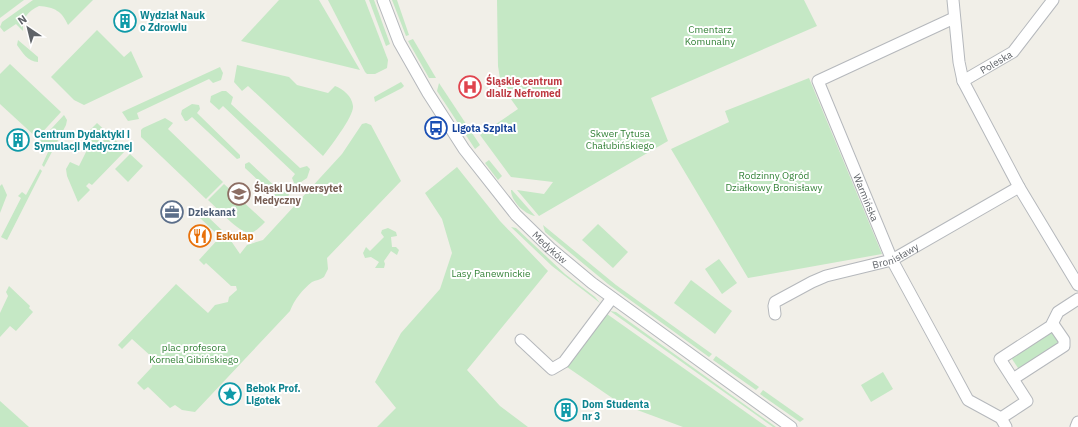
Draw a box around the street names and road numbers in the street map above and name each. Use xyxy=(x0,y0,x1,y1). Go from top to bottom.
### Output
street label: Poleska xyxy=(977,47,1015,76)
street label: Warmińska xyxy=(851,172,882,224)
street label: Medyków xyxy=(530,228,570,267)
street label: Bronisławy xyxy=(871,240,921,271)

